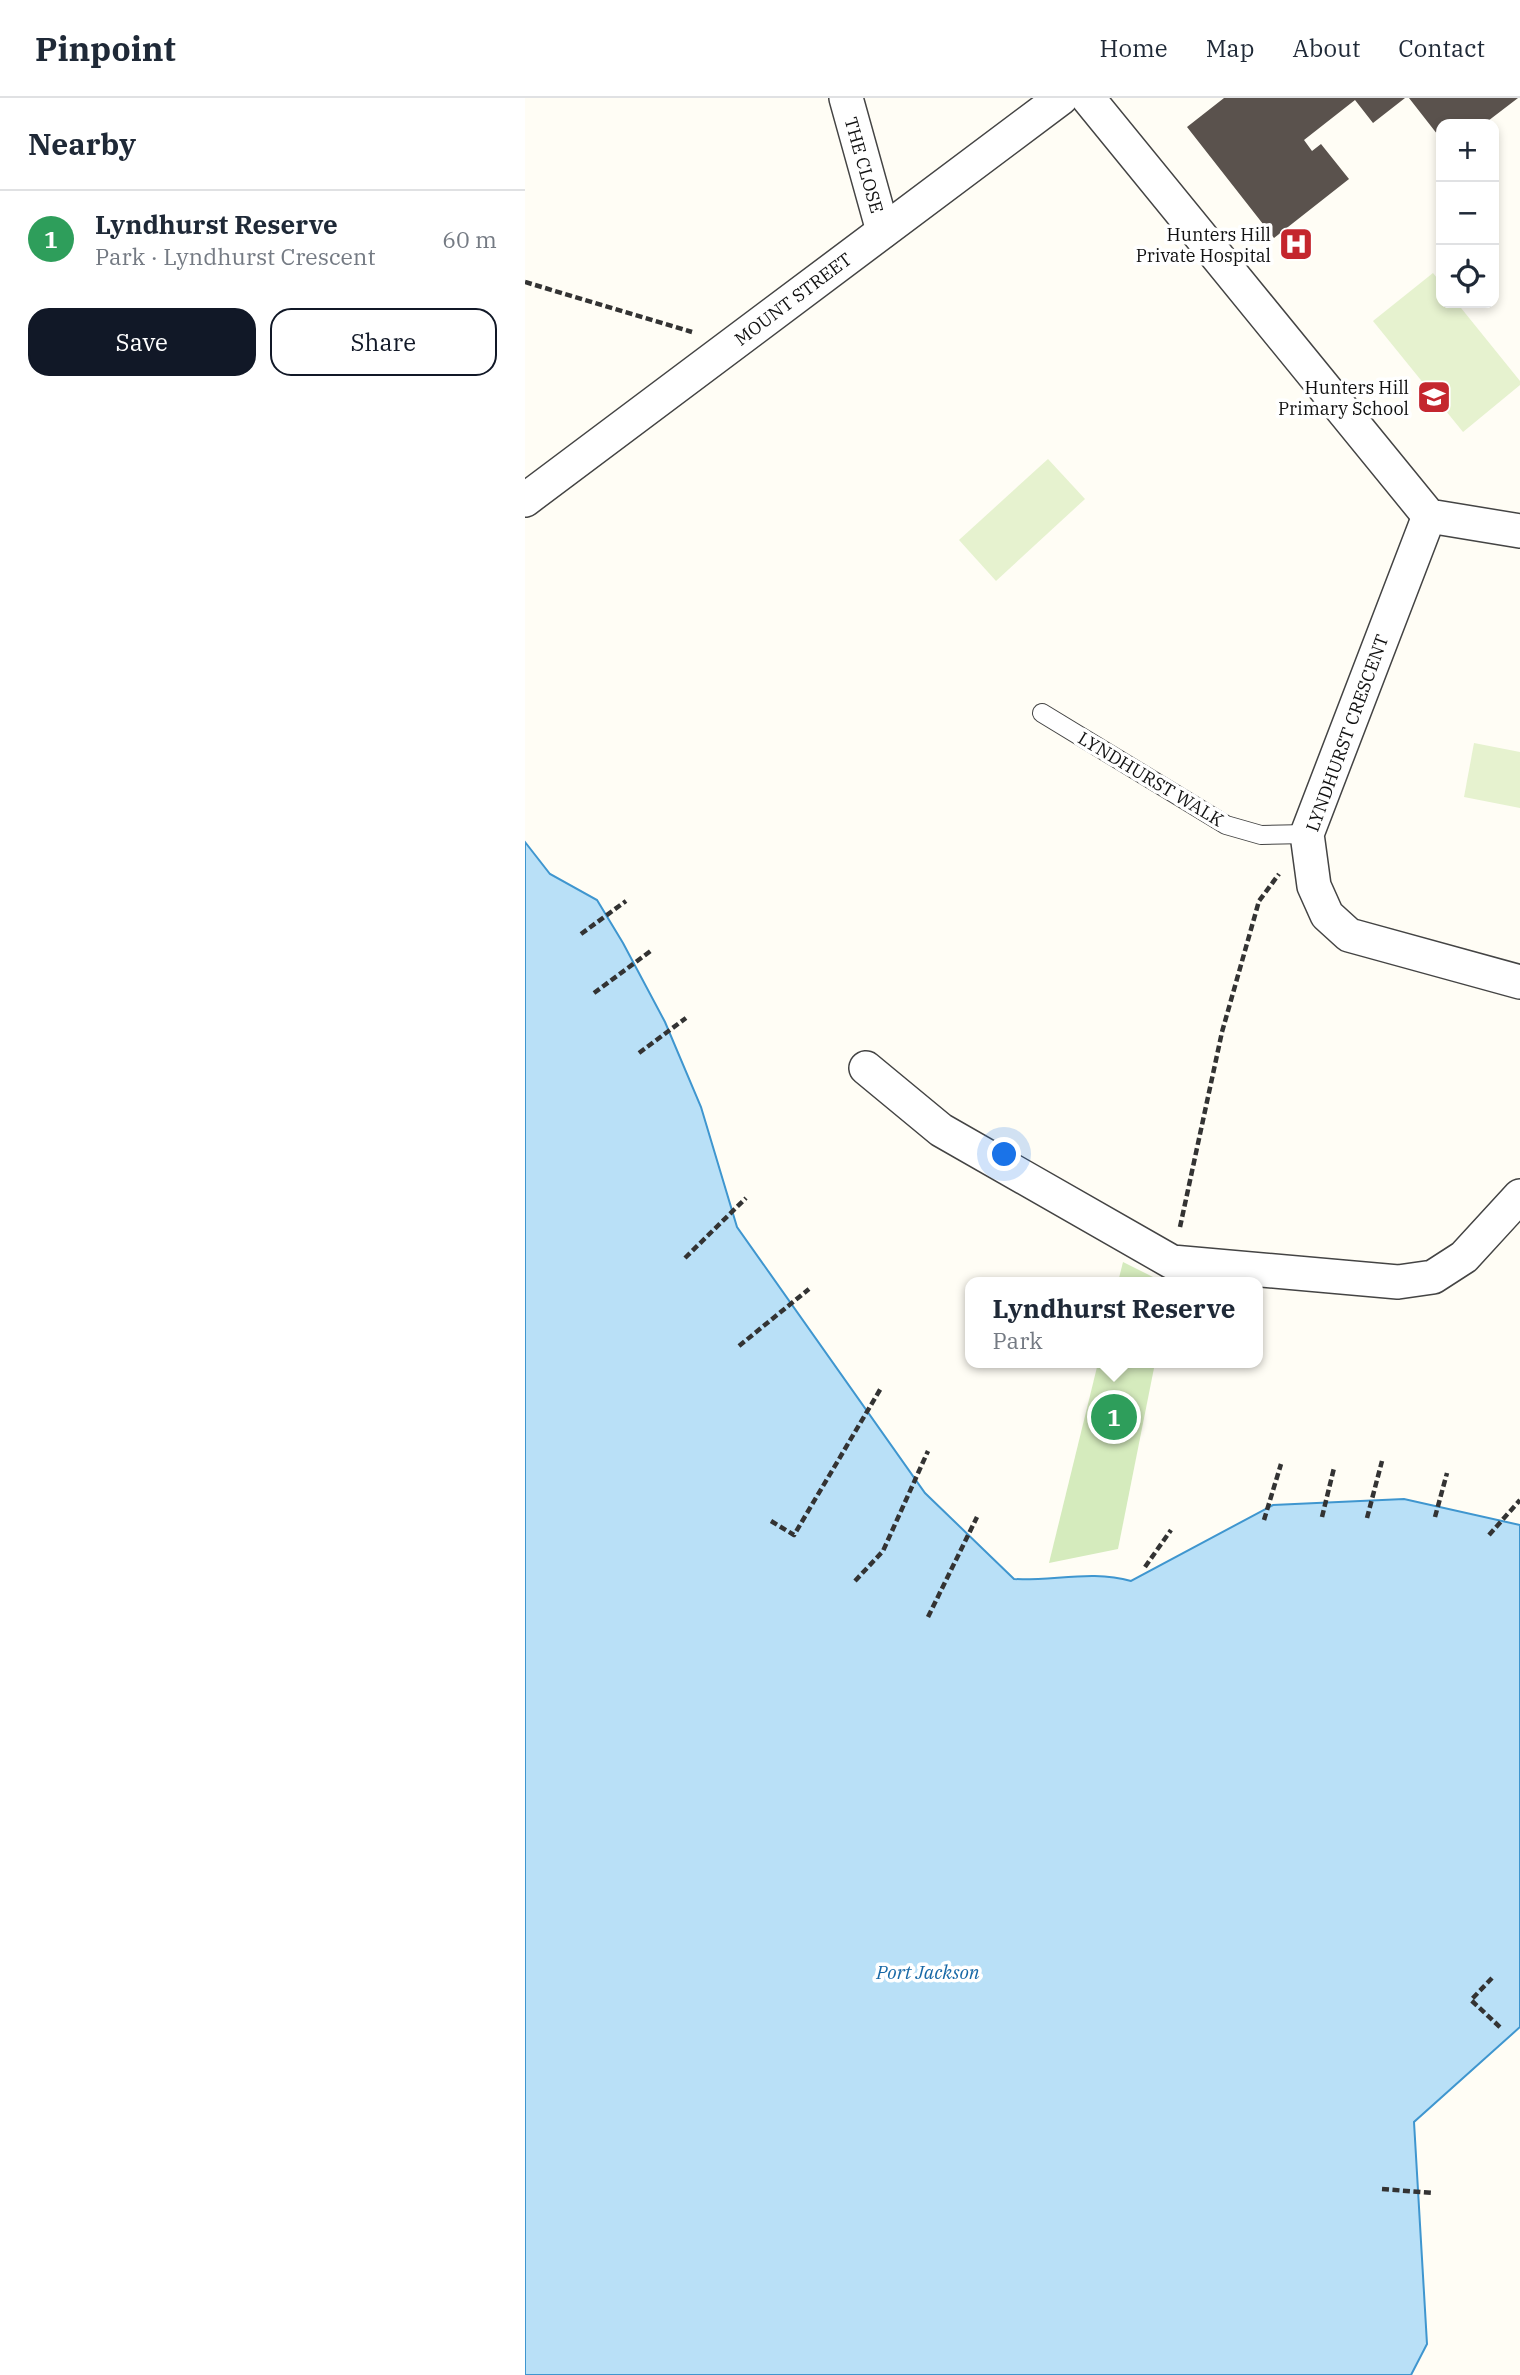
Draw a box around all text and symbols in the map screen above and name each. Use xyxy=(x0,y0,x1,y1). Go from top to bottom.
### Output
text: Pinpoint xyxy=(35,27,176,70)
text: Home xyxy=(1100,32,1168,64)
text: Map xyxy=(1206,32,1254,64)
text: About xyxy=(1292,32,1360,64)
text: Contact xyxy=(1398,32,1485,64)
street label: THE CLOSE xyxy=(839,114,889,216)
map controls xyxy=(1436,119,1499,308)
button: + xyxy=(1436,119,1499,182)
text: Nearby xyxy=(28,124,136,163)
button: − xyxy=(1436,182,1499,245)
text: Lyndhurst Reserve xyxy=(95,207,338,241)
place label: Hunters Hill Private Hospital xyxy=(1136,223,1271,267)
text: 1 xyxy=(44,224,58,254)
text: 60 m xyxy=(442,224,497,254)
hospital icon: Hunters Hill Private Hospital xyxy=(1277,225,1315,263)
text: Park · Lyndhurst Crescent xyxy=(95,241,376,271)
button: locate xyxy=(1436,245,1499,308)
street label: MOUNT STREET xyxy=(730,247,856,351)
button: Save xyxy=(28,308,256,376)
button: Share xyxy=(270,308,497,376)
place label: Hunters Hill Primary School xyxy=(1278,376,1409,420)
school or university icon: Hunters Hill Primary School xyxy=(1415,378,1453,416)
street label: LYNDHURST CRESCENT xyxy=(1301,631,1393,835)
street label: LYNDHURST WALK xyxy=(1074,726,1228,832)
your location xyxy=(987,1137,1021,1171)
popup xyxy=(965,1277,1263,1368)
text: Lyndhurst Reserve xyxy=(993,1291,1235,1325)
text: Park xyxy=(993,1325,1043,1355)
pin: 1 xyxy=(1091,1391,1137,1443)
water label: Port Jackson xyxy=(875,1960,980,1984)

